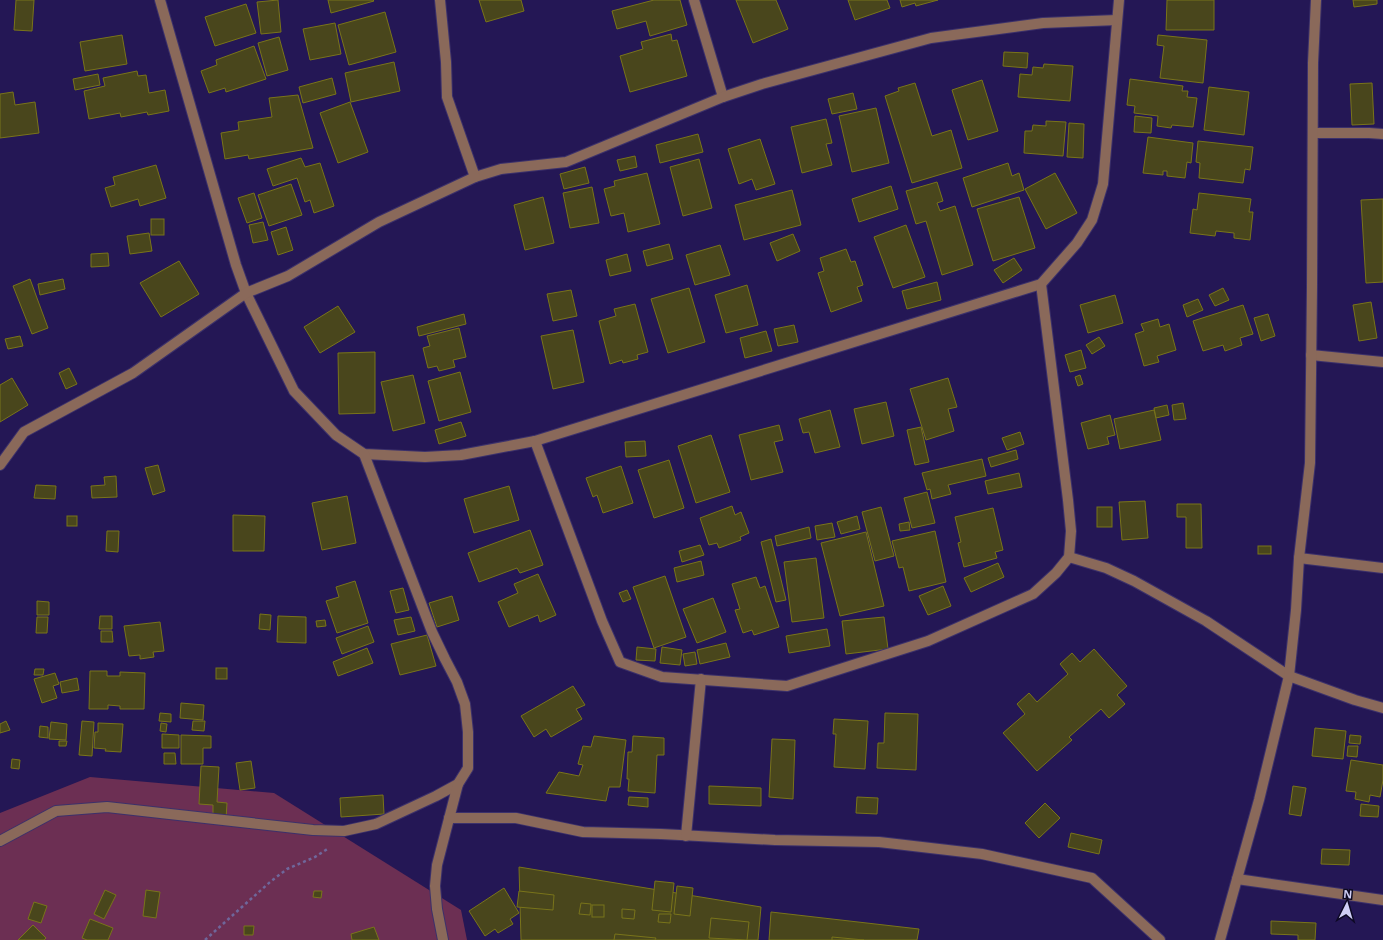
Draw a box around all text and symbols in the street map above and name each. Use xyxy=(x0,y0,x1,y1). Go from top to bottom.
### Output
north arrow xyxy=(1327,884,1367,924)
text: N xyxy=(1343,886,1353,901)

